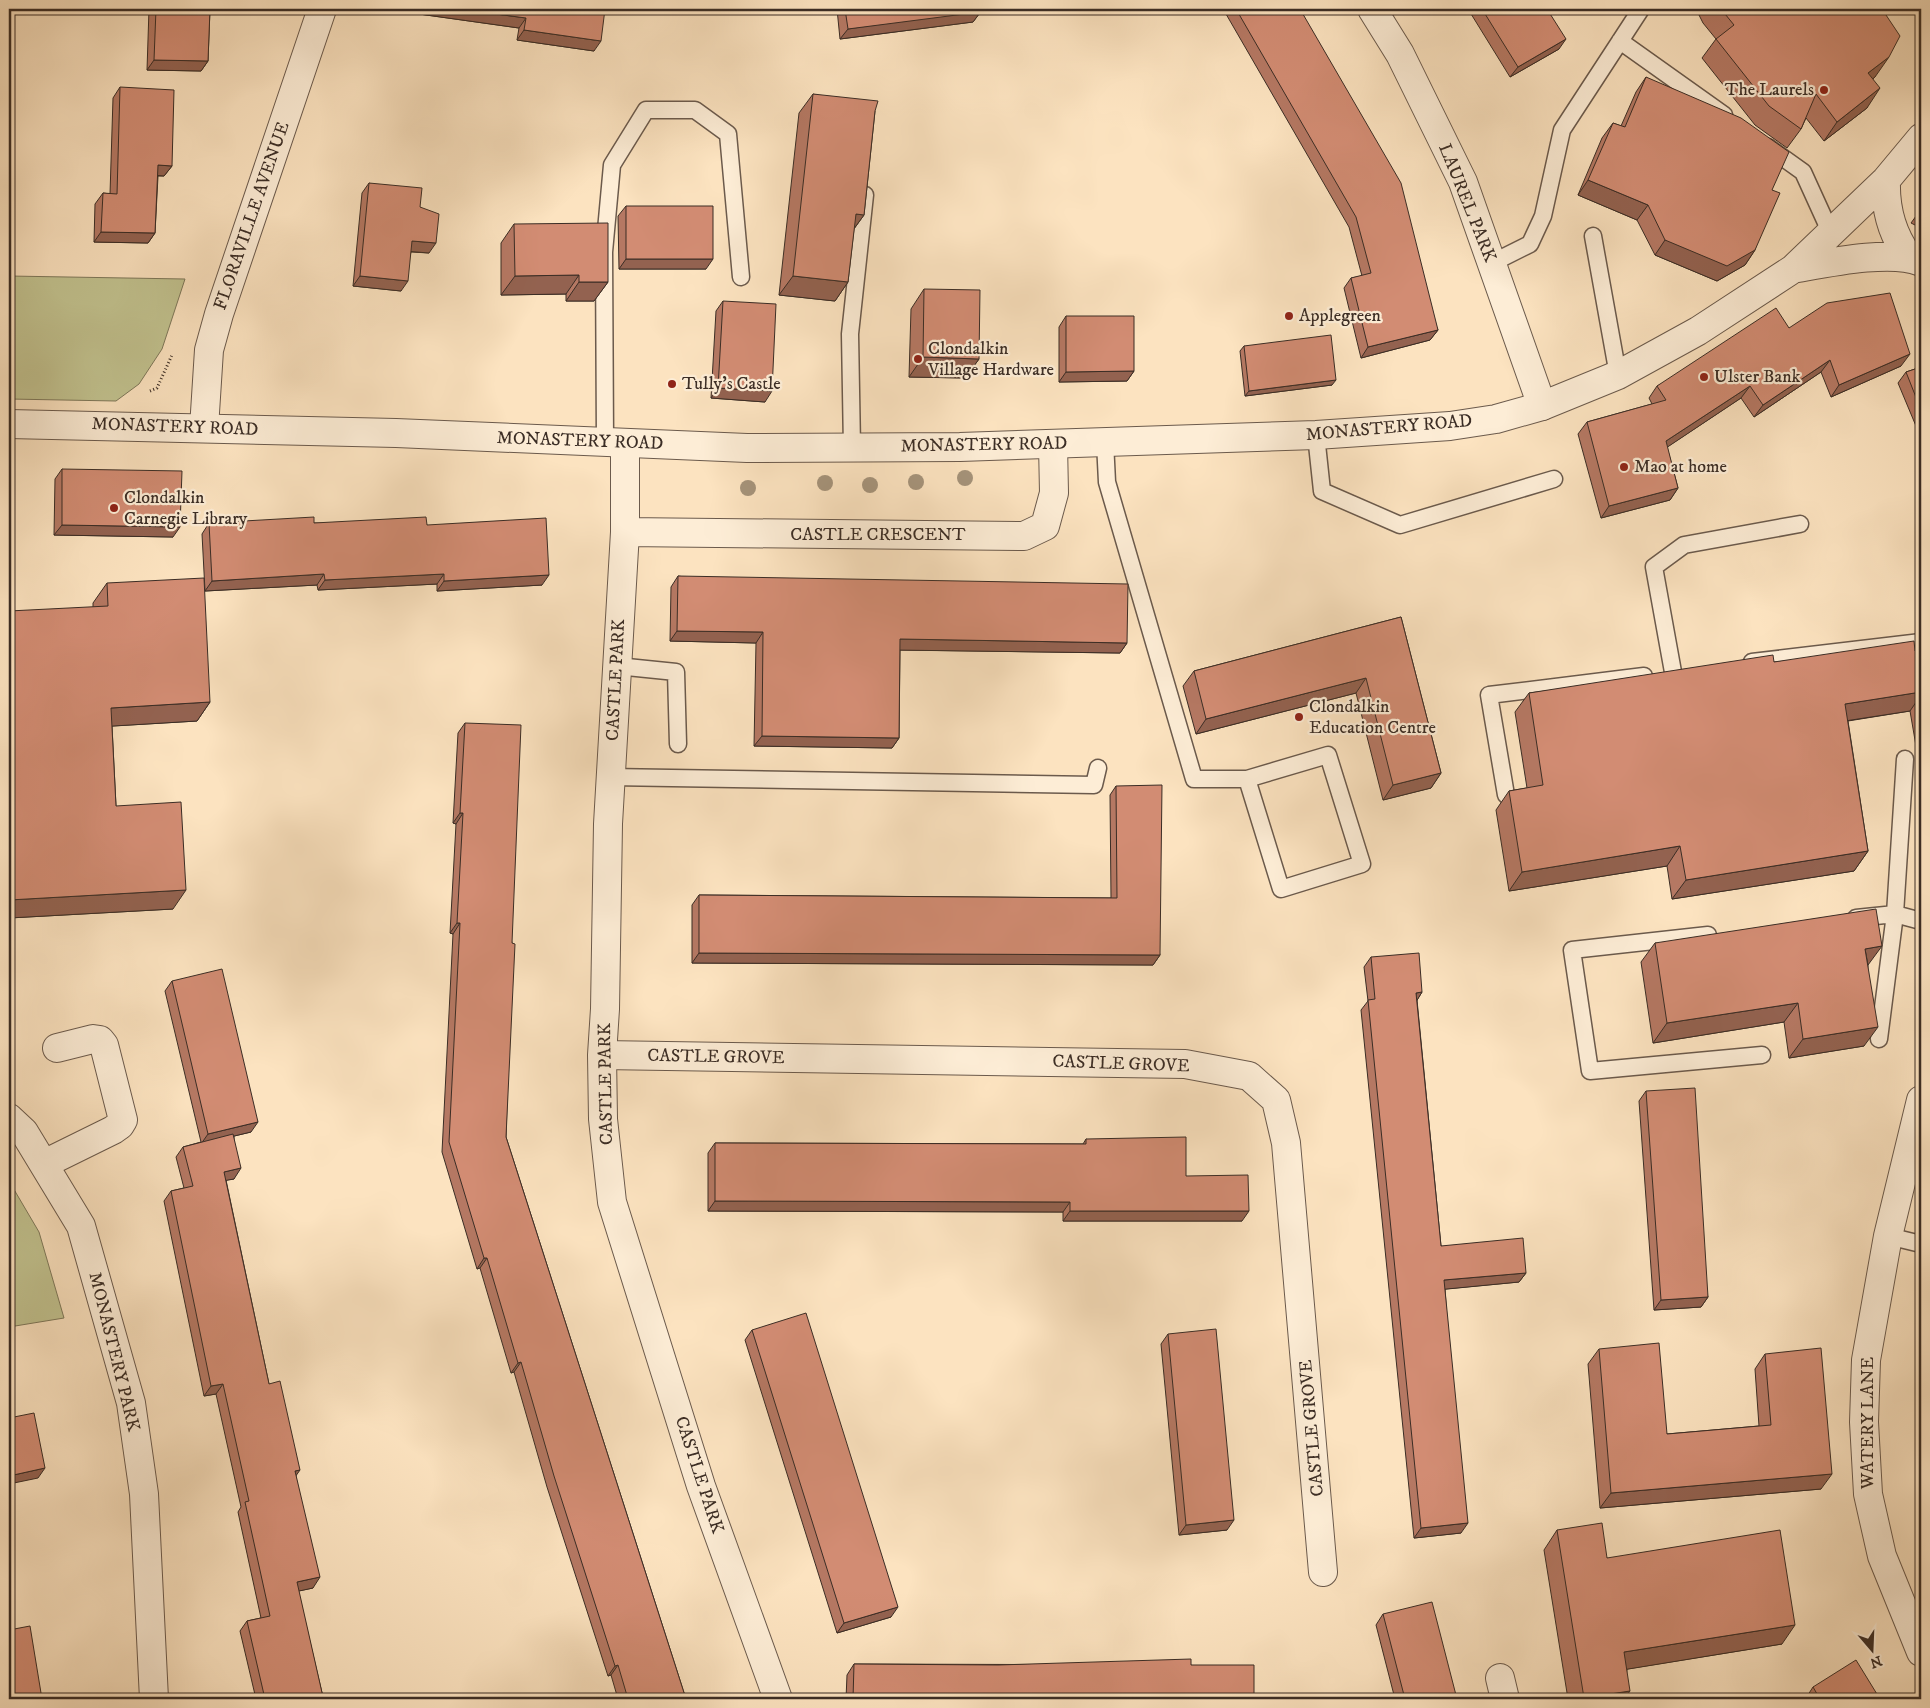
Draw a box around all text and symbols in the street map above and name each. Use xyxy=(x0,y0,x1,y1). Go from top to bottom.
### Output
place label: The Laurels xyxy=(1725,79,1814,101)
marker: The Laurels xyxy=(1818,84,1830,96)
street label: FLORAVILLE AVENUE xyxy=(209,119,295,313)
street label: LAUREL PARK xyxy=(1433,141,1501,266)
place label: Applegreen xyxy=(1299,305,1382,327)
marker: Applegreen xyxy=(1283,310,1295,322)
place label: Clondalkin Village Hardware xyxy=(927,338,1054,381)
marker: Clondalkin Village Hardware xyxy=(912,353,924,365)
place label: Ulster Bank xyxy=(1714,366,1801,388)
marker: Ulster Bank xyxy=(1698,371,1710,383)
place label: Tully's Castle xyxy=(682,373,781,395)
marker: Tully's Castle xyxy=(666,378,678,390)
street label: MONASTERY ROAD xyxy=(1305,410,1473,446)
street label: MONASTERY ROAD xyxy=(91,413,259,441)
street label: MONASTERY ROAD xyxy=(496,427,664,455)
street label: MONASTERY ROAD xyxy=(900,433,1068,457)
place label: Mao at home xyxy=(1634,456,1727,478)
marker: Mao at home xyxy=(1618,461,1630,473)
place label: Clondalkin Carnegie Library xyxy=(124,487,248,530)
marker: Clondalkin Carnegie Library xyxy=(108,502,120,514)
street label: CASTLE CRESCENT xyxy=(790,524,966,546)
street label: CASTLE PARK xyxy=(602,618,630,742)
place label: Clondalkin Education Centre xyxy=(1309,696,1436,739)
marker: Clondalkin Education Centre xyxy=(1293,711,1305,723)
street label: CASTLE PARK xyxy=(594,1022,618,1145)
street label: CASTLE GROVE xyxy=(647,1045,785,1069)
street label: CASTLE GROVE xyxy=(1052,1051,1190,1077)
street label: MONASTERY PARK xyxy=(84,1270,145,1434)
street label: WATERY LANE xyxy=(1857,1356,1879,1490)
street label: CASTLE GROVE xyxy=(1295,1358,1329,1497)
street label: CASTLE PARK xyxy=(670,1414,728,1537)
north arrow xyxy=(1848,1626,1898,1676)
text: N xyxy=(1867,1651,1884,1672)

